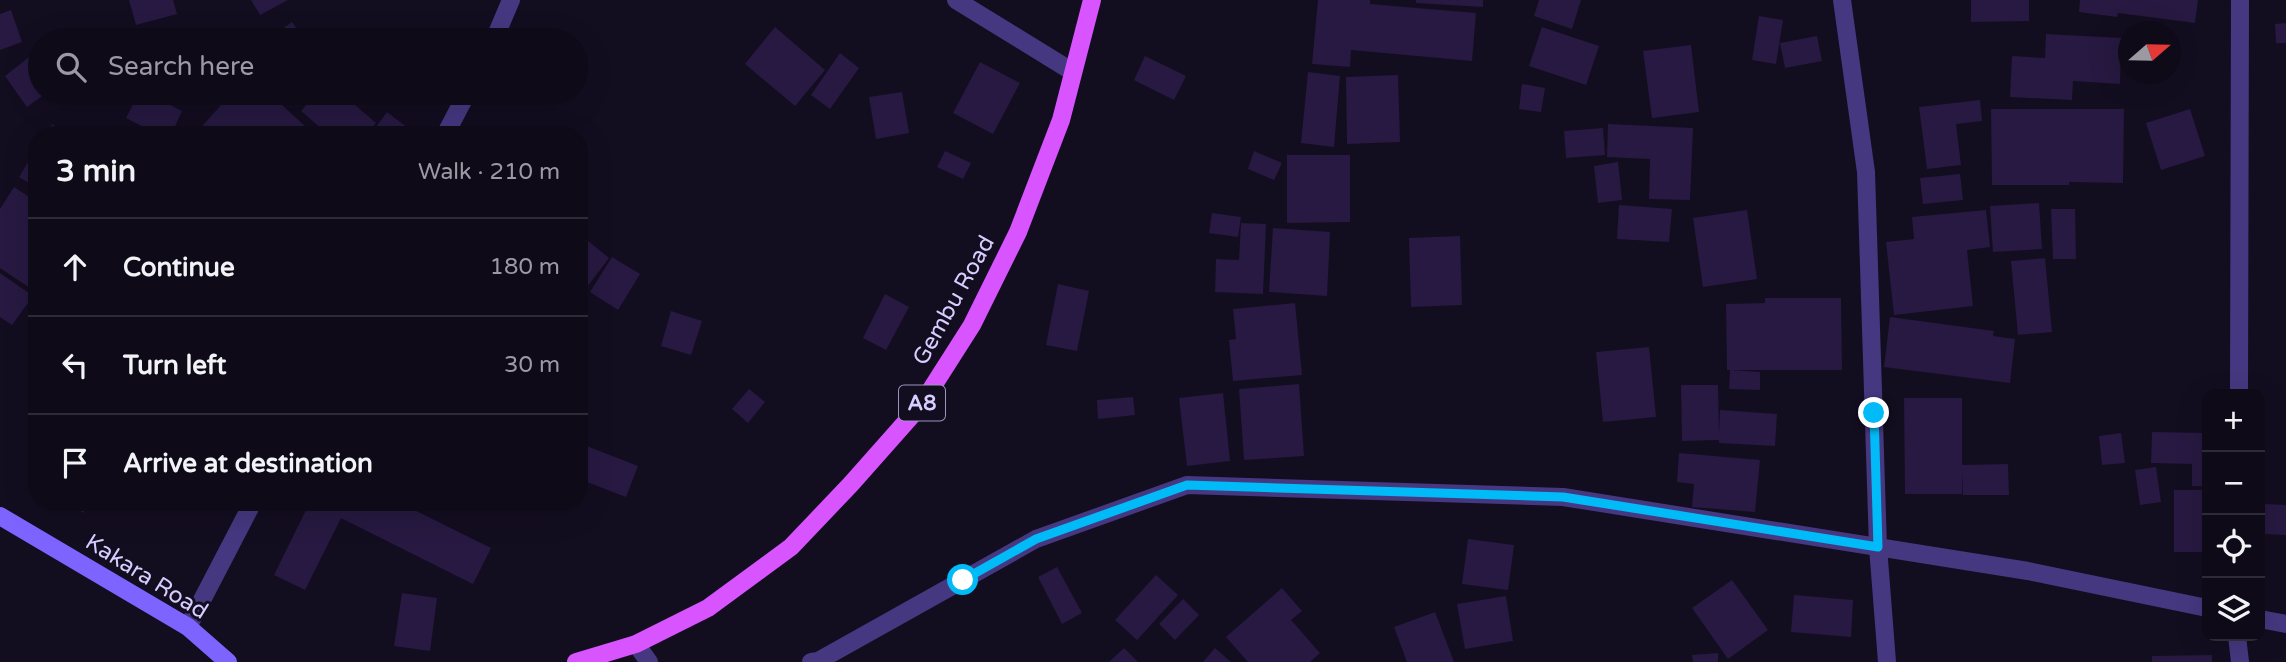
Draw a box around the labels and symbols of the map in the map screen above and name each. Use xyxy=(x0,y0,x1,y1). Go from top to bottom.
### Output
north arrow xyxy=(2118,21,2181,84)
street label: Gembu Road xyxy=(907,231,1001,370)
road number: A8 xyxy=(899,386,945,420)
route end xyxy=(1858,397,1889,428)
street label: Kakara Road xyxy=(80,528,213,626)
route start xyxy=(947,564,978,595)

